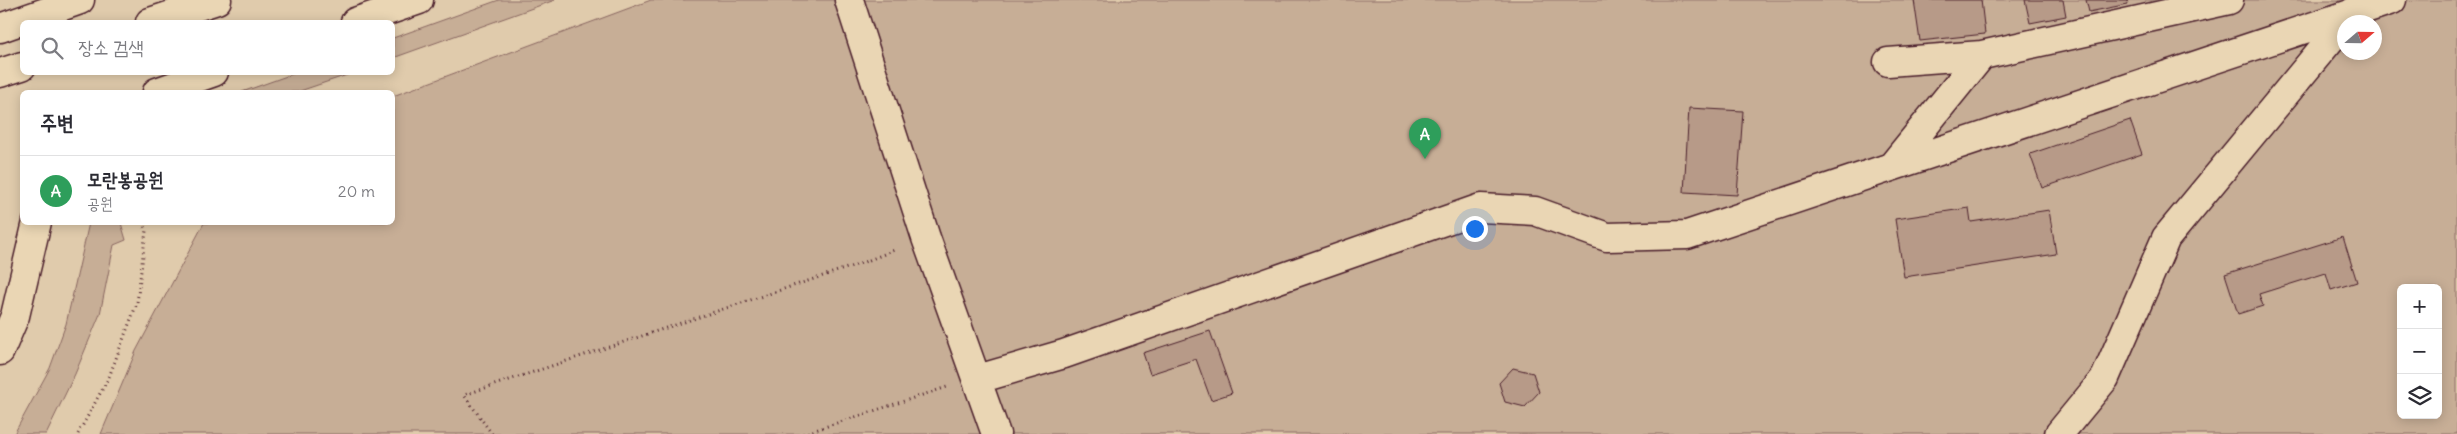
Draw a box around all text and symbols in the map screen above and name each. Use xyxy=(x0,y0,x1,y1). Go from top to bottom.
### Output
north arrow xyxy=(2337,15,2382,60)
search box xyxy=(20,20,395,75)
icon: search xyxy=(38,34,66,62)
text: 장소 검색 xyxy=(78,35,144,59)
text: 주변 xyxy=(40,109,74,136)
pin: A xyxy=(1409,118,1441,159)
text: 모란봉공원 xyxy=(87,167,163,191)
text: A xyxy=(51,181,61,201)
text: 20 m xyxy=(338,181,375,201)
text: 공원 xyxy=(87,193,113,213)
your location xyxy=(1462,216,1488,242)
map controls xyxy=(2397,284,2442,419)
button: + xyxy=(2397,284,2442,329)
button: − xyxy=(2397,329,2442,374)
button: layers xyxy=(2397,374,2442,419)

